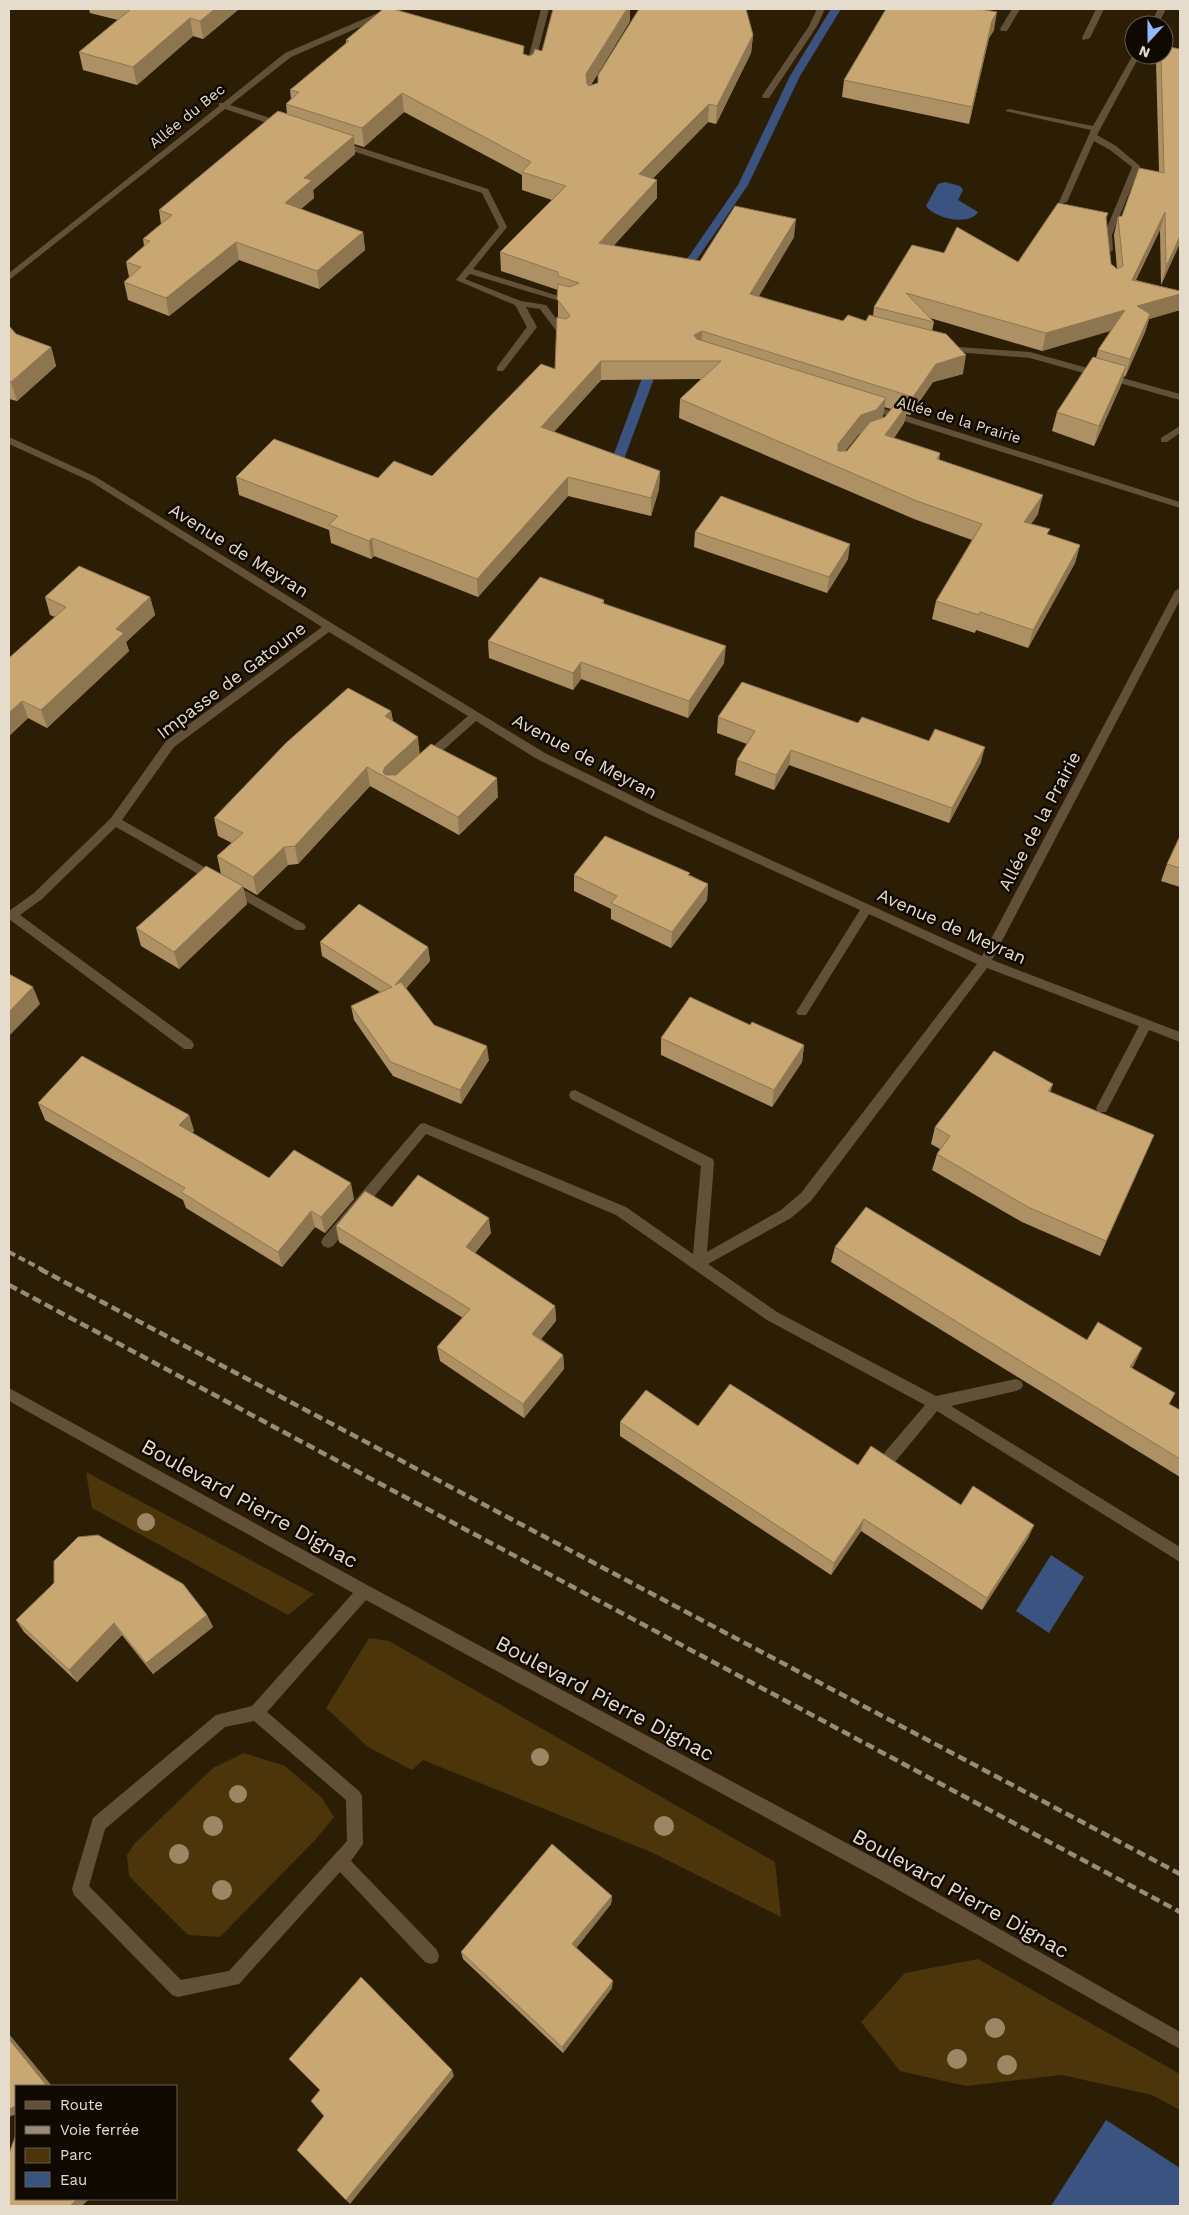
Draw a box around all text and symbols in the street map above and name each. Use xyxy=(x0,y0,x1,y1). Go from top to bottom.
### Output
north arrow xyxy=(1124,15,1174,65)
text: N xyxy=(1137,43,1152,61)
street label: Allée du Bec xyxy=(146,80,228,152)
street label: Allée de la Prairie xyxy=(895,393,1023,447)
street label: Avenue de Meyran xyxy=(165,499,313,601)
street label: Impasse de Gatoune xyxy=(152,617,310,743)
street label: Avenue de Meyran xyxy=(509,709,661,803)
street label: Allée de la Prairie xyxy=(993,748,1085,894)
street label: Avenue de Meyran xyxy=(874,884,1030,968)
street label: Boulevard Pierre Dignac xyxy=(137,1433,363,1573)
street label: Boulevard Pierre Dignac xyxy=(492,1630,718,1766)
street label: Boulevard Pierre Dignac xyxy=(848,1823,1074,1963)
legend xyxy=(15,2085,178,2200)
text: Route xyxy=(60,2096,103,2114)
text: Voie ferrée xyxy=(60,2121,139,2139)
text: Parc xyxy=(60,2146,92,2164)
text: Eau xyxy=(60,2171,87,2189)

